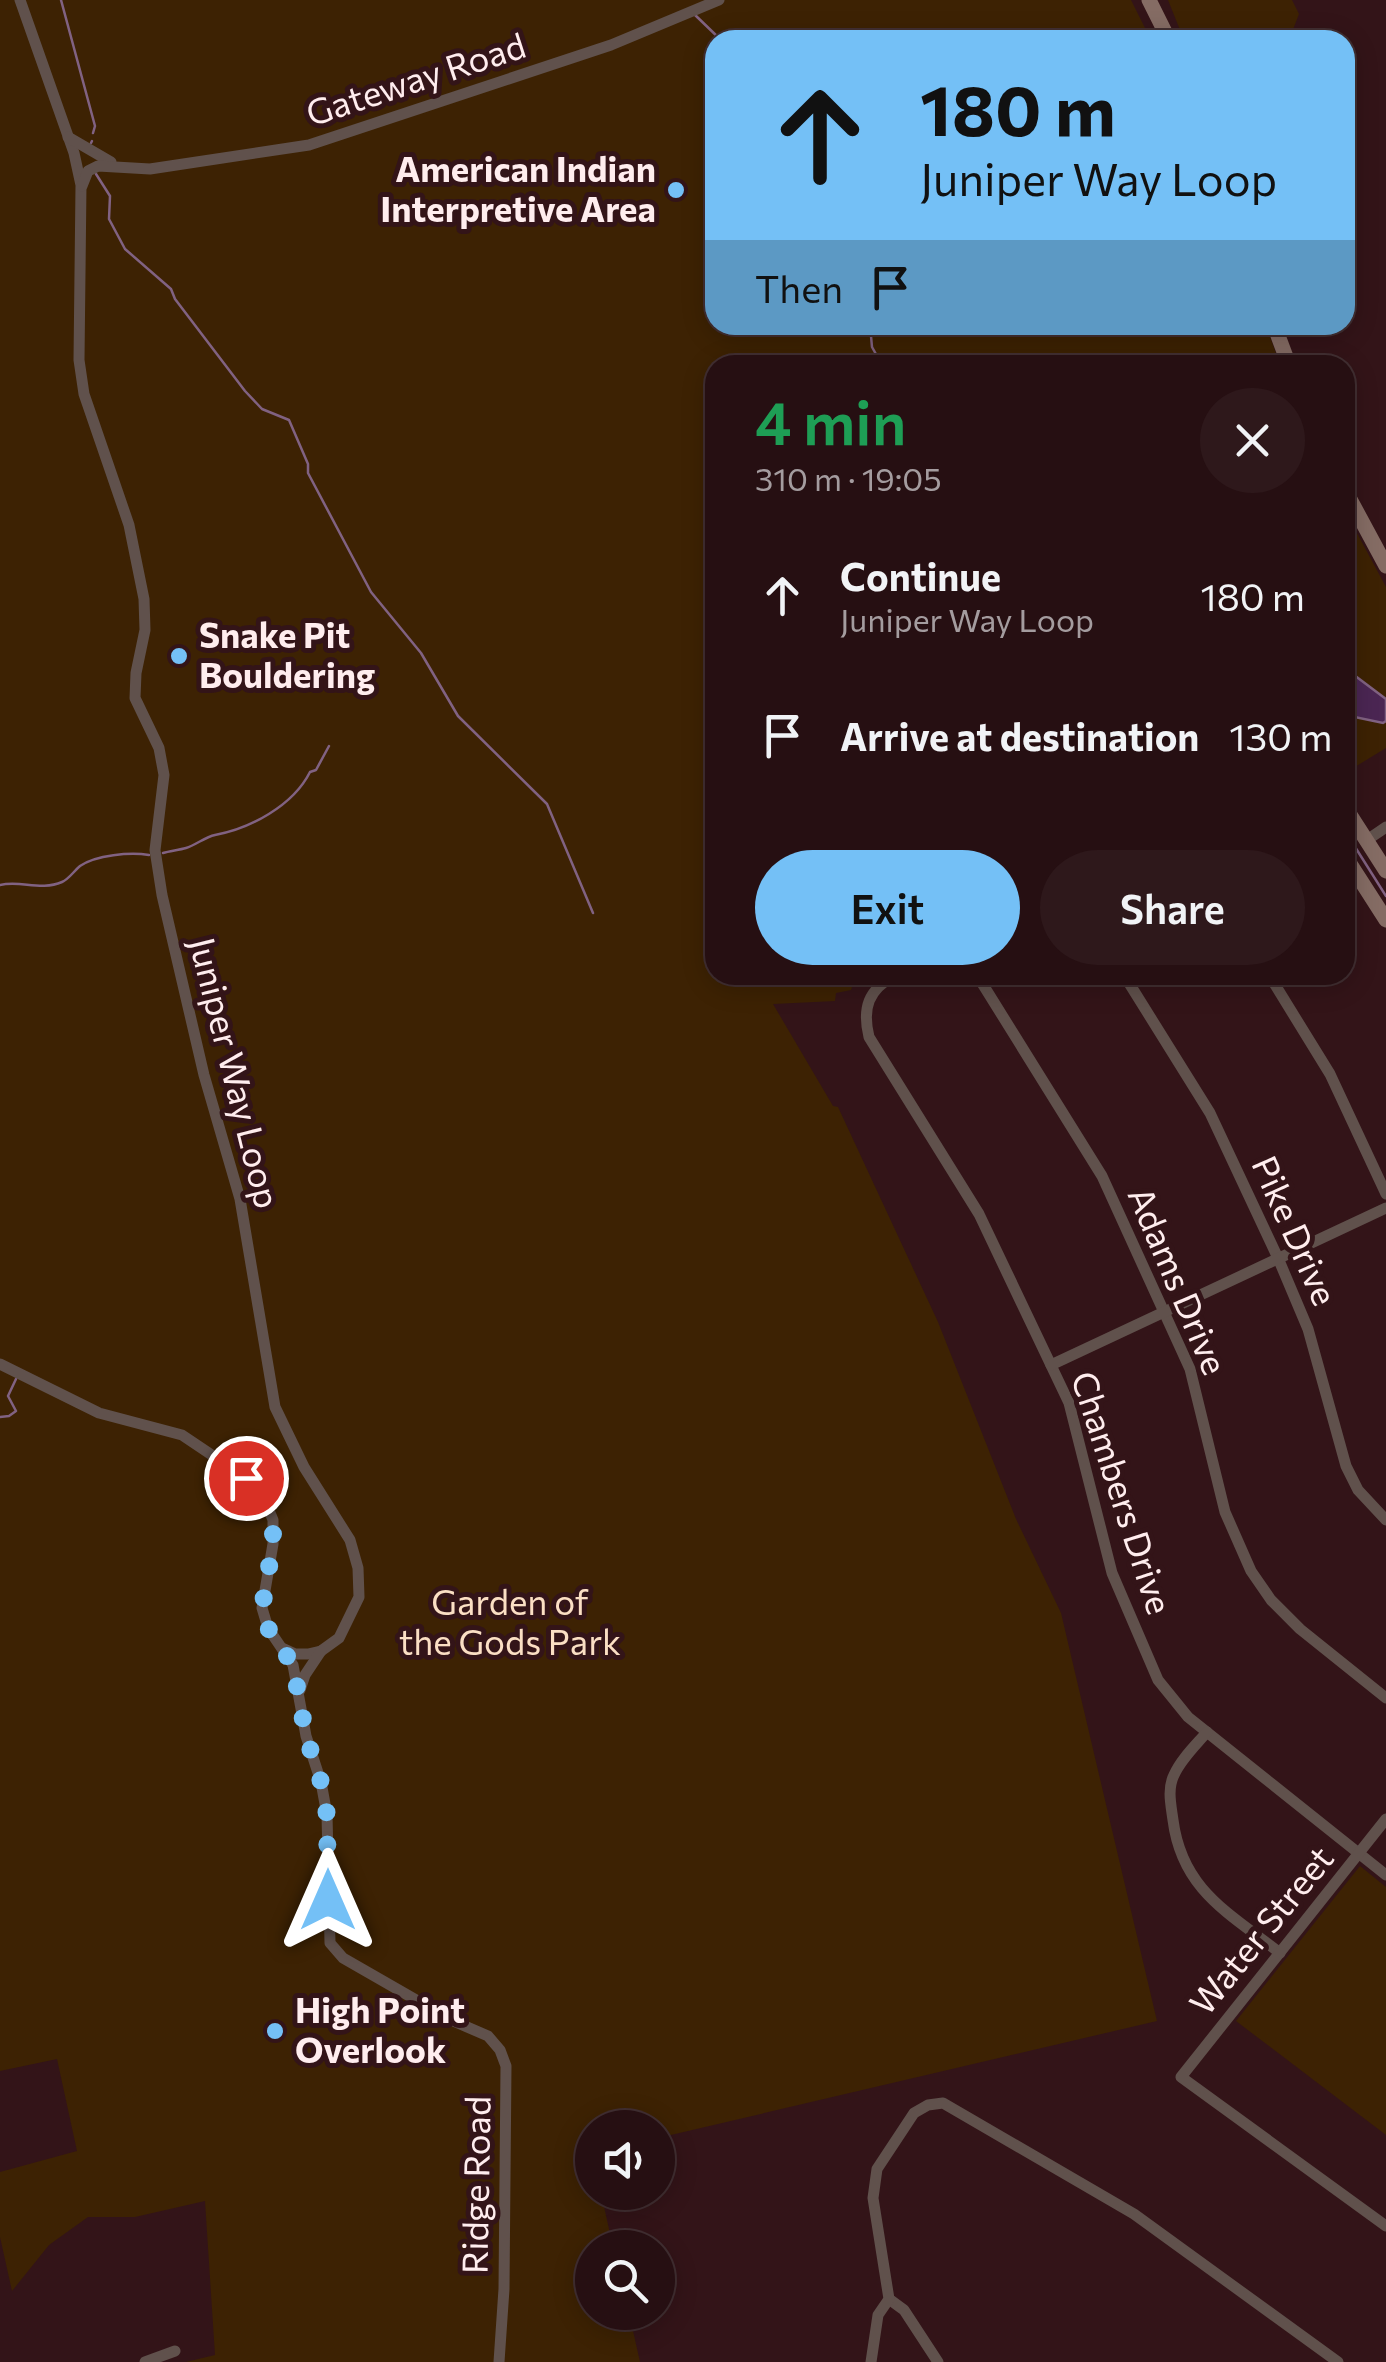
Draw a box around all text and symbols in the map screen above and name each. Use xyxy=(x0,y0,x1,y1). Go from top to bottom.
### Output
street label: Gateway Road xyxy=(300,22,530,133)
text: 180 m xyxy=(920,65,1116,150)
icon: ahead xyxy=(755,70,885,200)
place label: American Indian Interpretive Area xyxy=(380,146,656,229)
text: Juniper Way Loop xyxy=(920,150,1277,205)
marker: American Indian Interpretive Area xyxy=(665,179,687,201)
icon: arrive xyxy=(863,260,918,315)
text: Then xyxy=(755,264,843,311)
text: 4 min xyxy=(755,384,906,457)
button: close xyxy=(1200,388,1305,493)
text: 310 m · 19:05 xyxy=(755,458,942,498)
text: Continue xyxy=(840,552,1001,599)
icon: ahead xyxy=(755,568,810,623)
text: 180 m xyxy=(1200,572,1305,619)
text: Juniper Way Loop xyxy=(840,599,1094,639)
place label: Snake Pit Bouldering xyxy=(199,612,375,695)
marker: Snake Pit Bouldering xyxy=(168,645,190,667)
icon: arrive xyxy=(755,708,810,763)
text: Arrive at destination xyxy=(840,712,1199,759)
text: 130 m xyxy=(1229,712,1333,759)
button: Exit xyxy=(755,850,1020,965)
button: Share xyxy=(1040,850,1305,965)
street label: Juniper Way Loop xyxy=(182,932,291,1212)
street label: Pike Drive xyxy=(1244,1149,1348,1311)
street label: Adams Drive xyxy=(1121,1180,1238,1380)
street label: Chambers Drive xyxy=(1064,1365,1183,1619)
pin xyxy=(204,1436,289,1521)
icon: arrive xyxy=(219,1451,274,1506)
park label: Garden of the Gods Park xyxy=(399,1579,621,1662)
street label: Water Street xyxy=(1179,1836,1341,2022)
position arrow xyxy=(276,1848,380,1952)
place label: High Point Overlook xyxy=(295,1987,465,2070)
marker: High Point Overlook xyxy=(264,2020,286,2042)
street label: Ridge Road xyxy=(451,2096,498,2274)
map controls xyxy=(575,2110,675,2330)
button: sound xyxy=(575,2110,675,2210)
button: search xyxy=(575,2230,675,2330)

